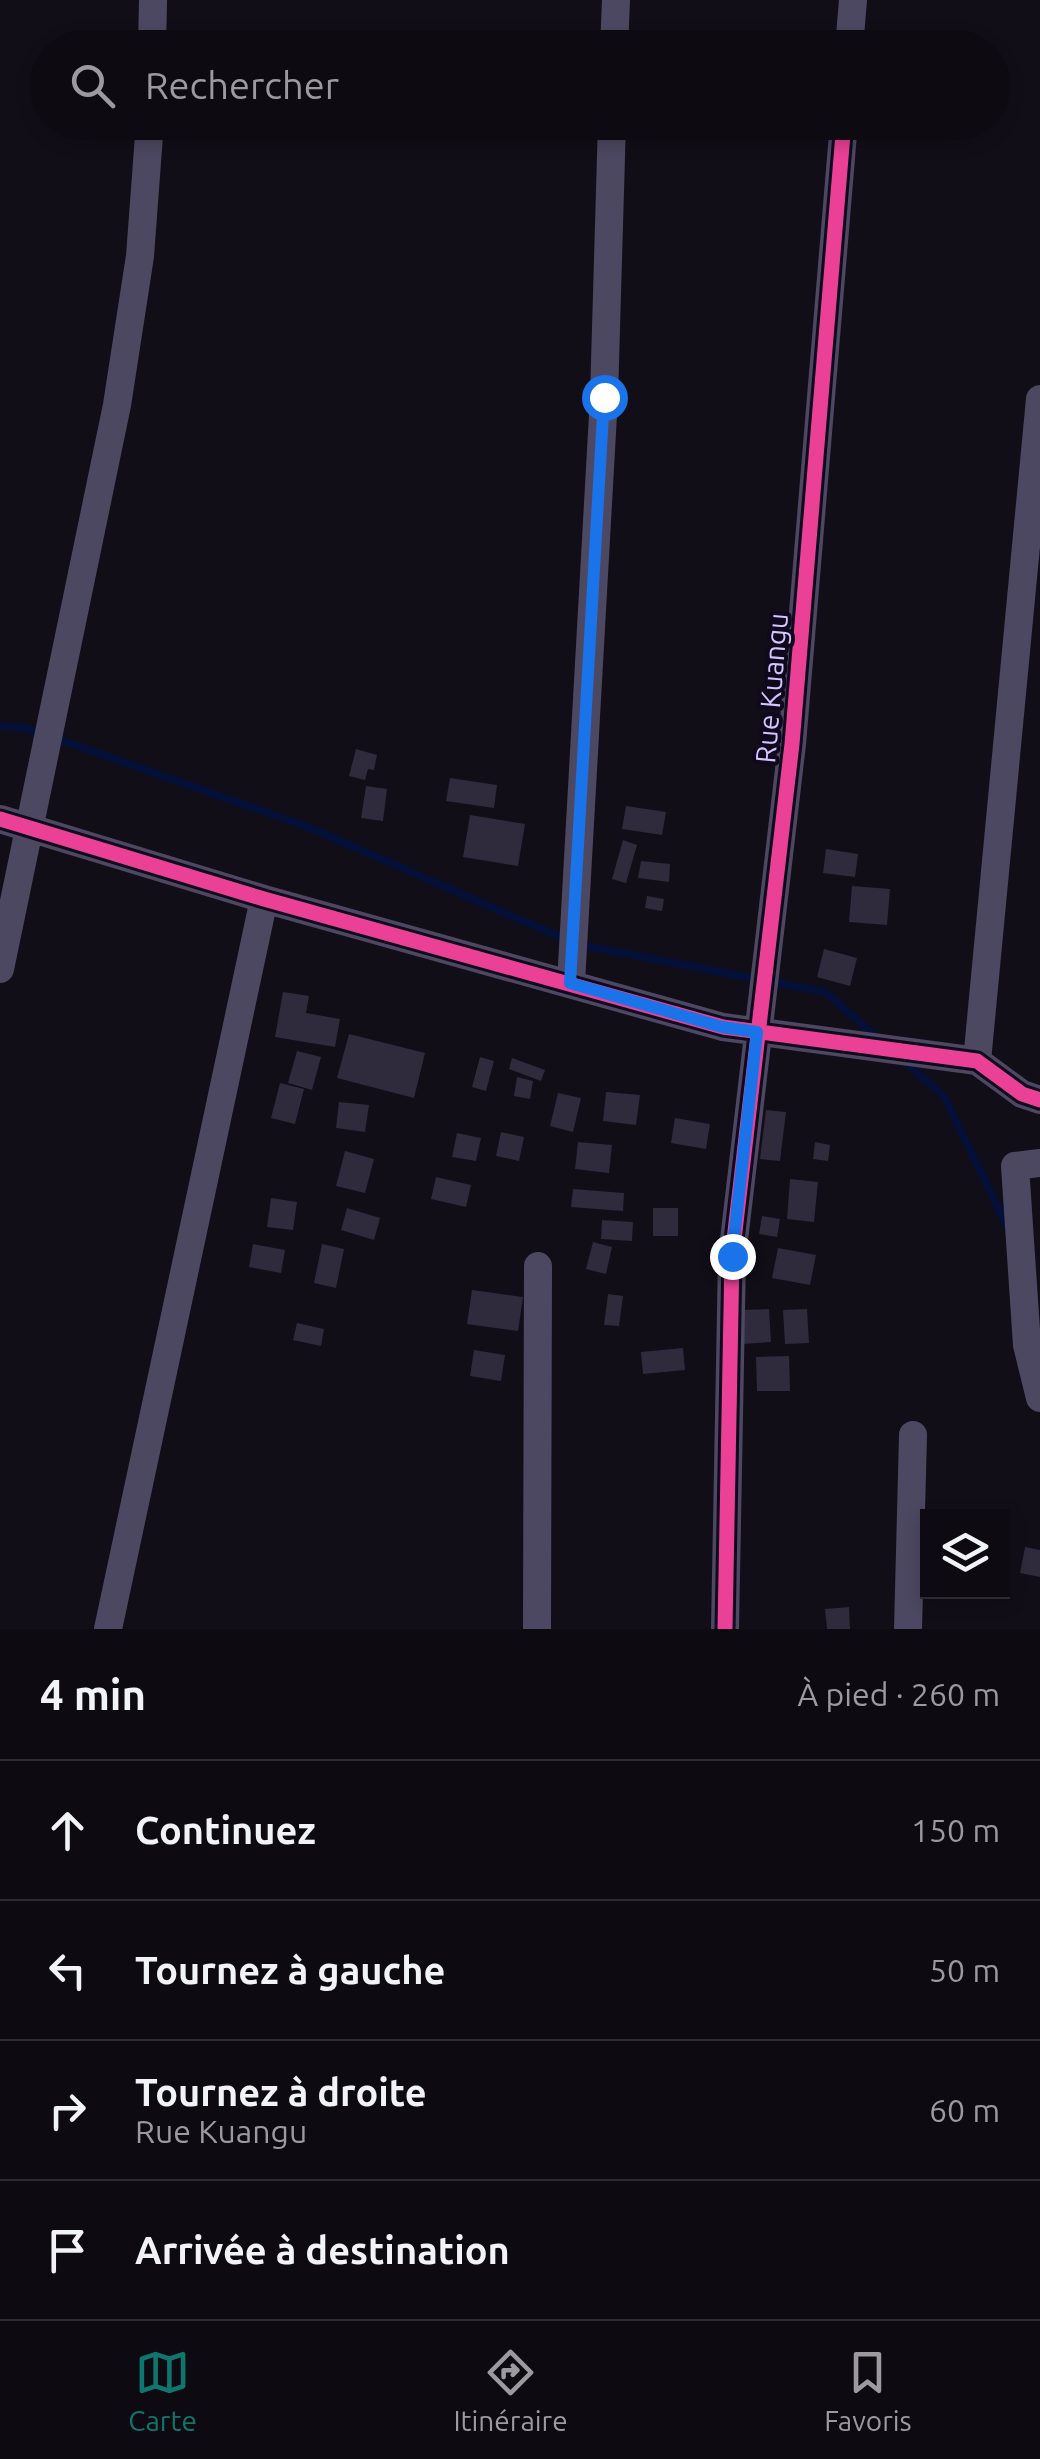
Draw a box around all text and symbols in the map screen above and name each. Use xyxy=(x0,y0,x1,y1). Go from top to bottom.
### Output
search box xyxy=(30,30,1010,140)
icon: search xyxy=(65,58,120,113)
text: Rechercher xyxy=(145,64,339,106)
route start xyxy=(582,375,628,421)
street label: Rue Kuangu xyxy=(749,612,793,764)
route end xyxy=(710,1234,756,1280)
map controls xyxy=(920,1509,1010,1599)
button: layers xyxy=(920,1509,1010,1599)
text: 4 min xyxy=(40,1671,146,1718)
text: À pied · 260 m xyxy=(797,1676,1000,1712)
icon: ahead xyxy=(40,1803,95,1858)
text: Continuez xyxy=(135,1809,316,1851)
text: 150 m xyxy=(911,1812,1000,1848)
icon: left xyxy=(40,1943,95,1998)
text: Tournez à gauche xyxy=(135,1949,445,1991)
text: 50 m xyxy=(929,1952,1000,1988)
text: Tournez à droite xyxy=(135,2071,427,2113)
icon: right xyxy=(40,2083,95,2138)
text: 60 m xyxy=(929,2092,1000,2128)
text: Rue Kuangu xyxy=(135,2113,307,2149)
icon: arrive xyxy=(40,2223,95,2278)
text: Arrivée à destination xyxy=(135,2229,510,2271)
tab: Carte xyxy=(128,2345,197,2436)
tab: Itinéraire xyxy=(453,2345,568,2436)
tab: Favoris xyxy=(824,2345,912,2436)

